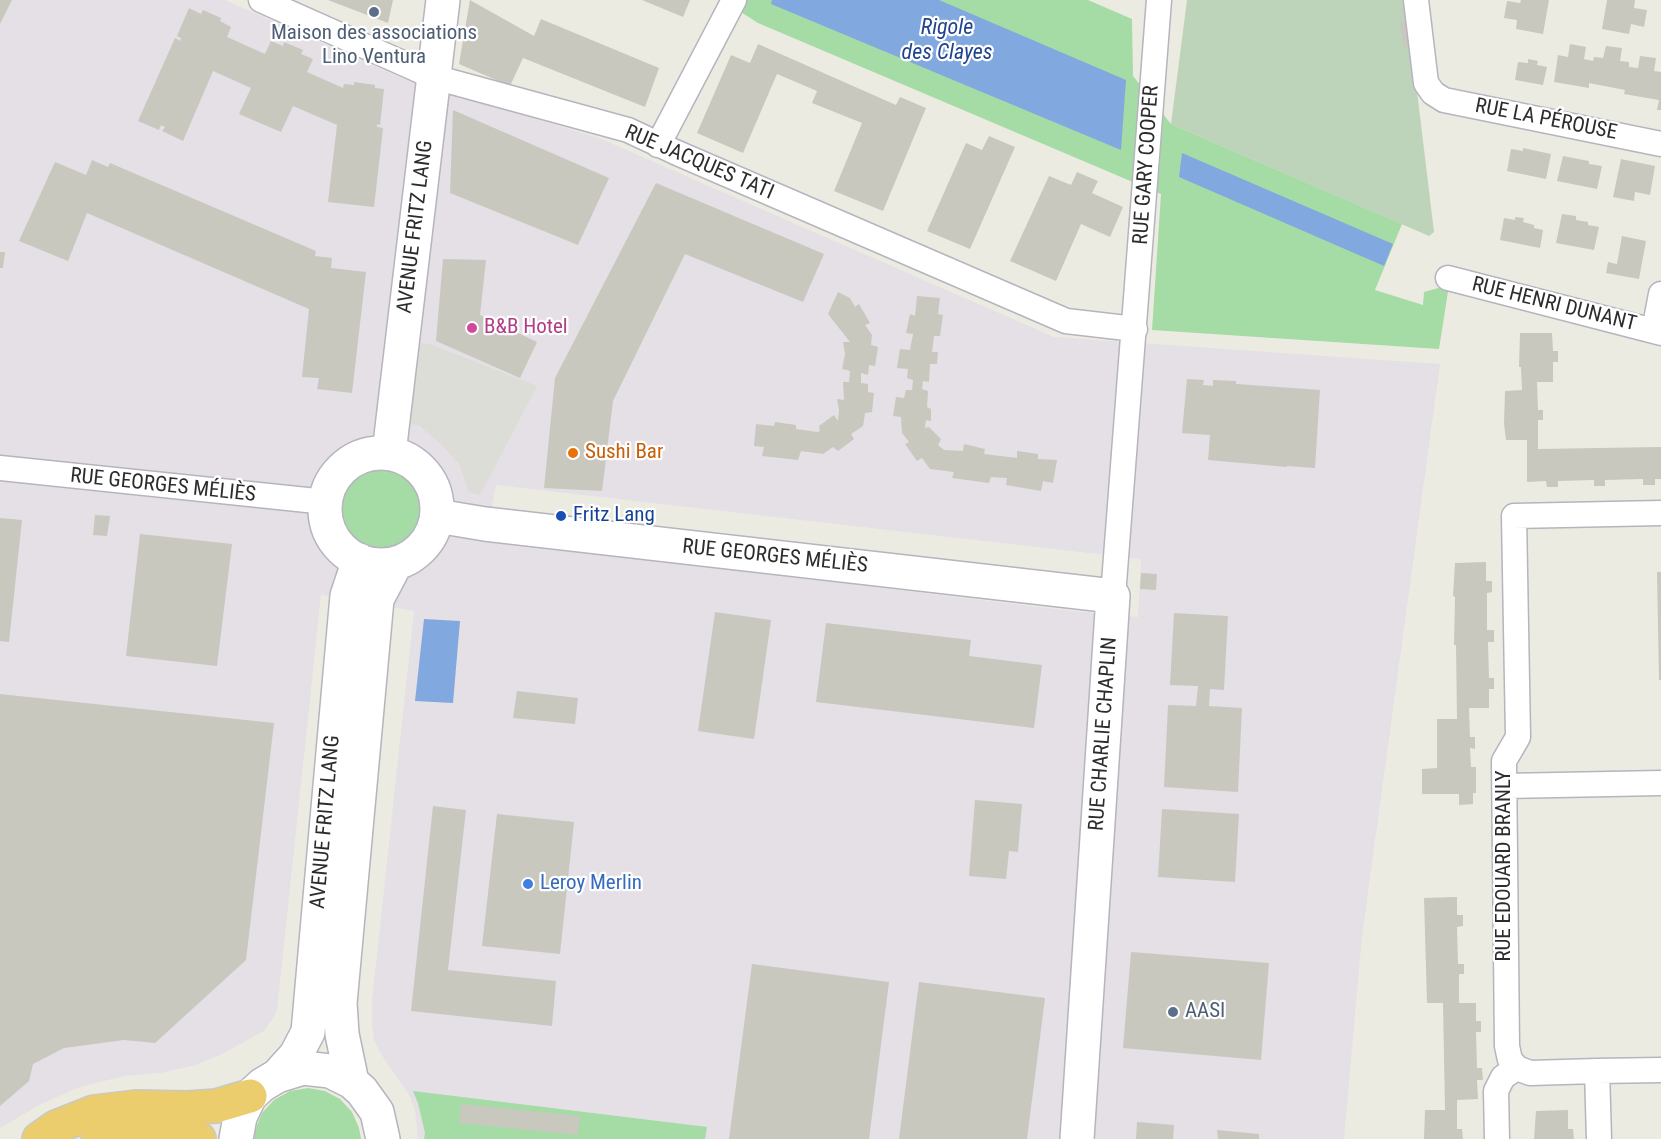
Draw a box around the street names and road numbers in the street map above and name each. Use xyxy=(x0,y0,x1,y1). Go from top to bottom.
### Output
street label: RUE GARY COOPER xyxy=(1129,85,1165,245)
street label: RUE LA PÉROUSE xyxy=(1473,94,1619,146)
street label: RUE JACQUES TATI xyxy=(621,120,777,206)
street label: AVENUE FRITZ LANG xyxy=(393,139,439,315)
street label: RUE HENRI DUNANT xyxy=(1469,272,1639,338)
street label: RUE GEORGES MÉLIÈS xyxy=(69,464,257,508)
street label: RUE GEORGES MÉLIÈS xyxy=(681,535,869,579)
street label: RUE CHARLIE CHAPLIN xyxy=(1085,636,1123,832)
street label: AVENUE FRITZ LANG xyxy=(306,734,346,910)
street label: RUE EDOUARD BRANLY xyxy=(1492,770,1518,962)

